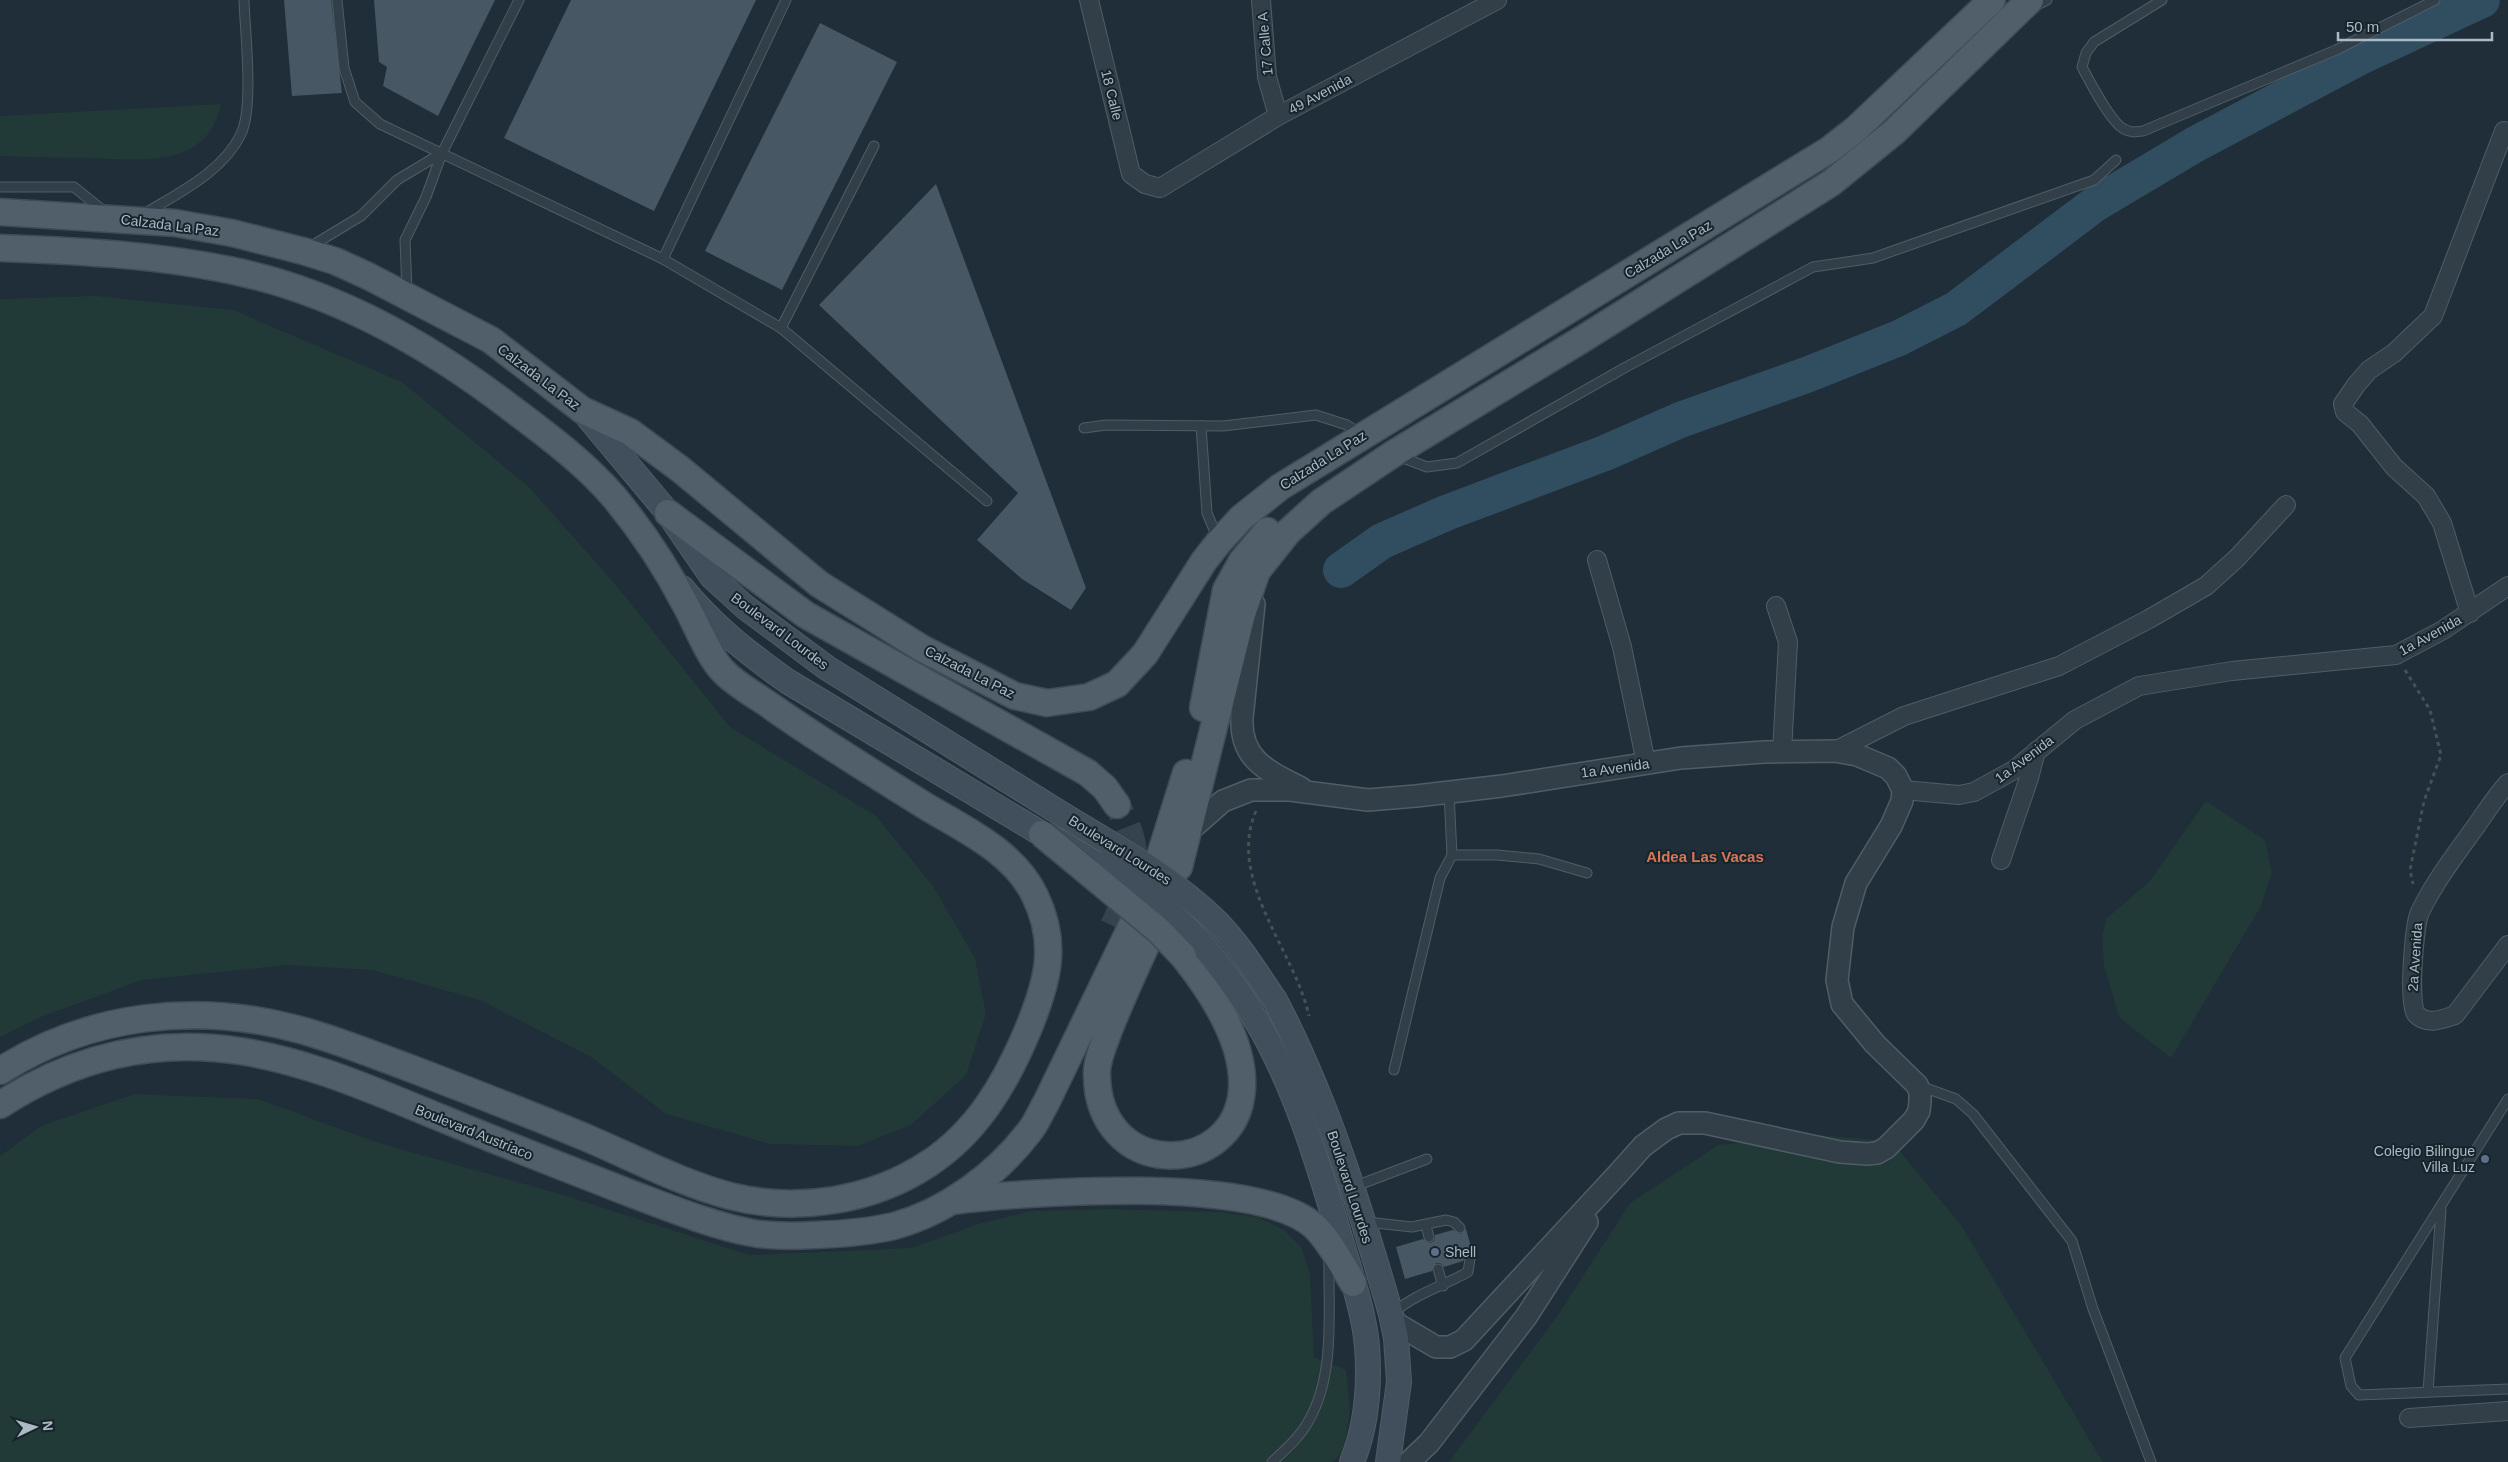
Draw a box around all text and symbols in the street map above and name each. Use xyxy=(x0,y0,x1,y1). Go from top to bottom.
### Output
scale bar xyxy=(2338,10,2492,42)
street label: 17 Calle A xyxy=(1254,11,1276,76)
text: 50 m xyxy=(2346,18,2379,35)
street label: 18 Calle xyxy=(1098,68,1126,122)
street label: 49 Avenida xyxy=(1286,71,1354,117)
street label: Calzada La Paz xyxy=(120,211,220,239)
street label: Calzada La Paz xyxy=(1622,217,1714,281)
street label: Calzada La Paz xyxy=(495,341,583,413)
street label: Calzada La Paz xyxy=(1277,427,1369,493)
street label: Boulevard Lourdes xyxy=(728,589,832,673)
street label: 1a Avenida xyxy=(2396,611,2464,659)
street label: Calzada La Paz xyxy=(922,642,1018,702)
street label: 1a Avenida xyxy=(1992,732,2057,786)
street label: 1a Avenida xyxy=(1580,755,1651,781)
street label: Boulevard Lourdes xyxy=(1066,812,1174,888)
district label: Aldea Las Vacas xyxy=(1646,848,1764,865)
street label: 2a Avenida xyxy=(2405,922,2425,992)
street label: Boulevard Austríaco xyxy=(413,1101,535,1163)
street label: Boulevard Lourdes xyxy=(1324,1129,1376,1245)
place label: Colegio Bilingue Villa Luz xyxy=(2374,1143,2475,1175)
marker: Colegio Bilingue Villa Luz xyxy=(2479,1153,2491,1165)
place label: Shell xyxy=(1445,1244,1476,1260)
marker: Shell xyxy=(1429,1246,1441,1258)
north arrow xyxy=(10,1402,60,1452)
text: N xyxy=(40,1420,56,1432)

